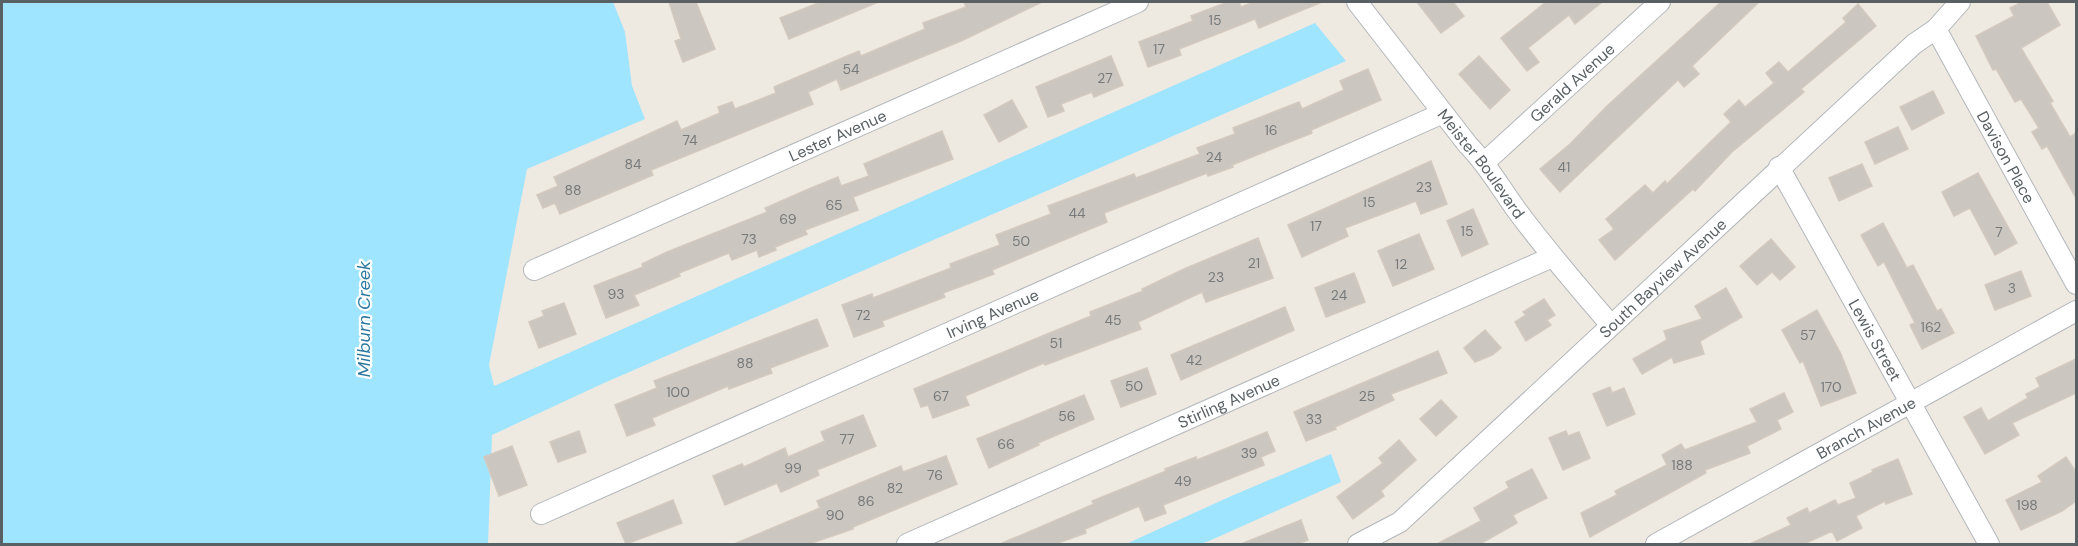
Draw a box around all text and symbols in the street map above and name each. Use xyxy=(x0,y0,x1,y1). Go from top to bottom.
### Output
house number: 15 xyxy=(1209,11,1221,29)
street label: Gerald Avenue xyxy=(1525,38,1619,127)
house number: 17 xyxy=(1153,40,1165,58)
house number: 54 xyxy=(842,60,860,78)
house number: 27 xyxy=(1097,69,1113,87)
street label: Meister Boulevard xyxy=(1433,104,1530,223)
street label: Lester Avenue xyxy=(785,105,890,166)
street label: Davison Place xyxy=(1972,107,2040,207)
house number: 16 xyxy=(1264,121,1278,139)
house number: 74 xyxy=(682,131,698,149)
house number: 24 xyxy=(1206,148,1223,166)
house number: 84 xyxy=(624,155,642,173)
house number: 41 xyxy=(1558,158,1570,176)
house number: 23 xyxy=(1416,178,1432,196)
house number: 88 xyxy=(564,181,582,199)
house number: 15 xyxy=(1363,193,1375,211)
house number: 65 xyxy=(825,196,843,214)
house number: 44 xyxy=(1069,204,1086,222)
house number: 69 xyxy=(779,210,797,228)
street label: South Bayview Avenue xyxy=(1594,213,1731,342)
house number: 17 xyxy=(1310,217,1322,235)
house number: 15 xyxy=(1461,222,1473,240)
house number: 7 xyxy=(1995,223,2003,241)
house number: 73 xyxy=(741,230,757,248)
house number: 50 xyxy=(1012,232,1030,250)
house number: 21 xyxy=(1248,254,1260,272)
house number: 12 xyxy=(1395,255,1407,273)
water label: Milburn Creek xyxy=(352,260,376,377)
house number: 23 xyxy=(1208,268,1224,286)
house number: 3 xyxy=(2008,279,2016,297)
street label: Irving Avenue xyxy=(943,284,1042,343)
house number: 93 xyxy=(608,285,624,303)
house number: 24 xyxy=(1331,286,1348,304)
street label: Lewis Street xyxy=(1844,295,1907,385)
house number: 72 xyxy=(855,306,871,324)
house number: 45 xyxy=(1104,311,1122,329)
house number: 162 xyxy=(1921,318,1941,336)
house number: 57 xyxy=(1800,326,1816,344)
house number: 51 xyxy=(1050,334,1062,352)
house number: 42 xyxy=(1186,351,1202,369)
house number: 88 xyxy=(736,354,754,372)
street label: Stirling Avenue xyxy=(1174,369,1283,433)
house number: 50 xyxy=(1125,377,1143,395)
house number: 170 xyxy=(1820,378,1842,396)
house number: 100 xyxy=(666,383,690,401)
house number: 67 xyxy=(933,387,949,405)
house number: 25 xyxy=(1359,387,1375,405)
street label: Branch Avenue xyxy=(1812,392,1919,464)
house number: 56 xyxy=(1058,407,1076,425)
house number: 33 xyxy=(1306,410,1322,428)
house number: 77 xyxy=(840,430,854,448)
house number: 66 xyxy=(997,435,1015,453)
house number: 39 xyxy=(1241,444,1258,462)
house number: 188 xyxy=(1671,456,1693,474)
house number: 99 xyxy=(784,459,802,477)
house number: 76 xyxy=(927,466,943,484)
house number: 49 xyxy=(1174,472,1192,490)
house number: 82 xyxy=(887,479,903,497)
house number: 86 xyxy=(857,492,875,510)
house number: 198 xyxy=(2016,496,2038,514)
house number: 90 xyxy=(826,506,844,524)

